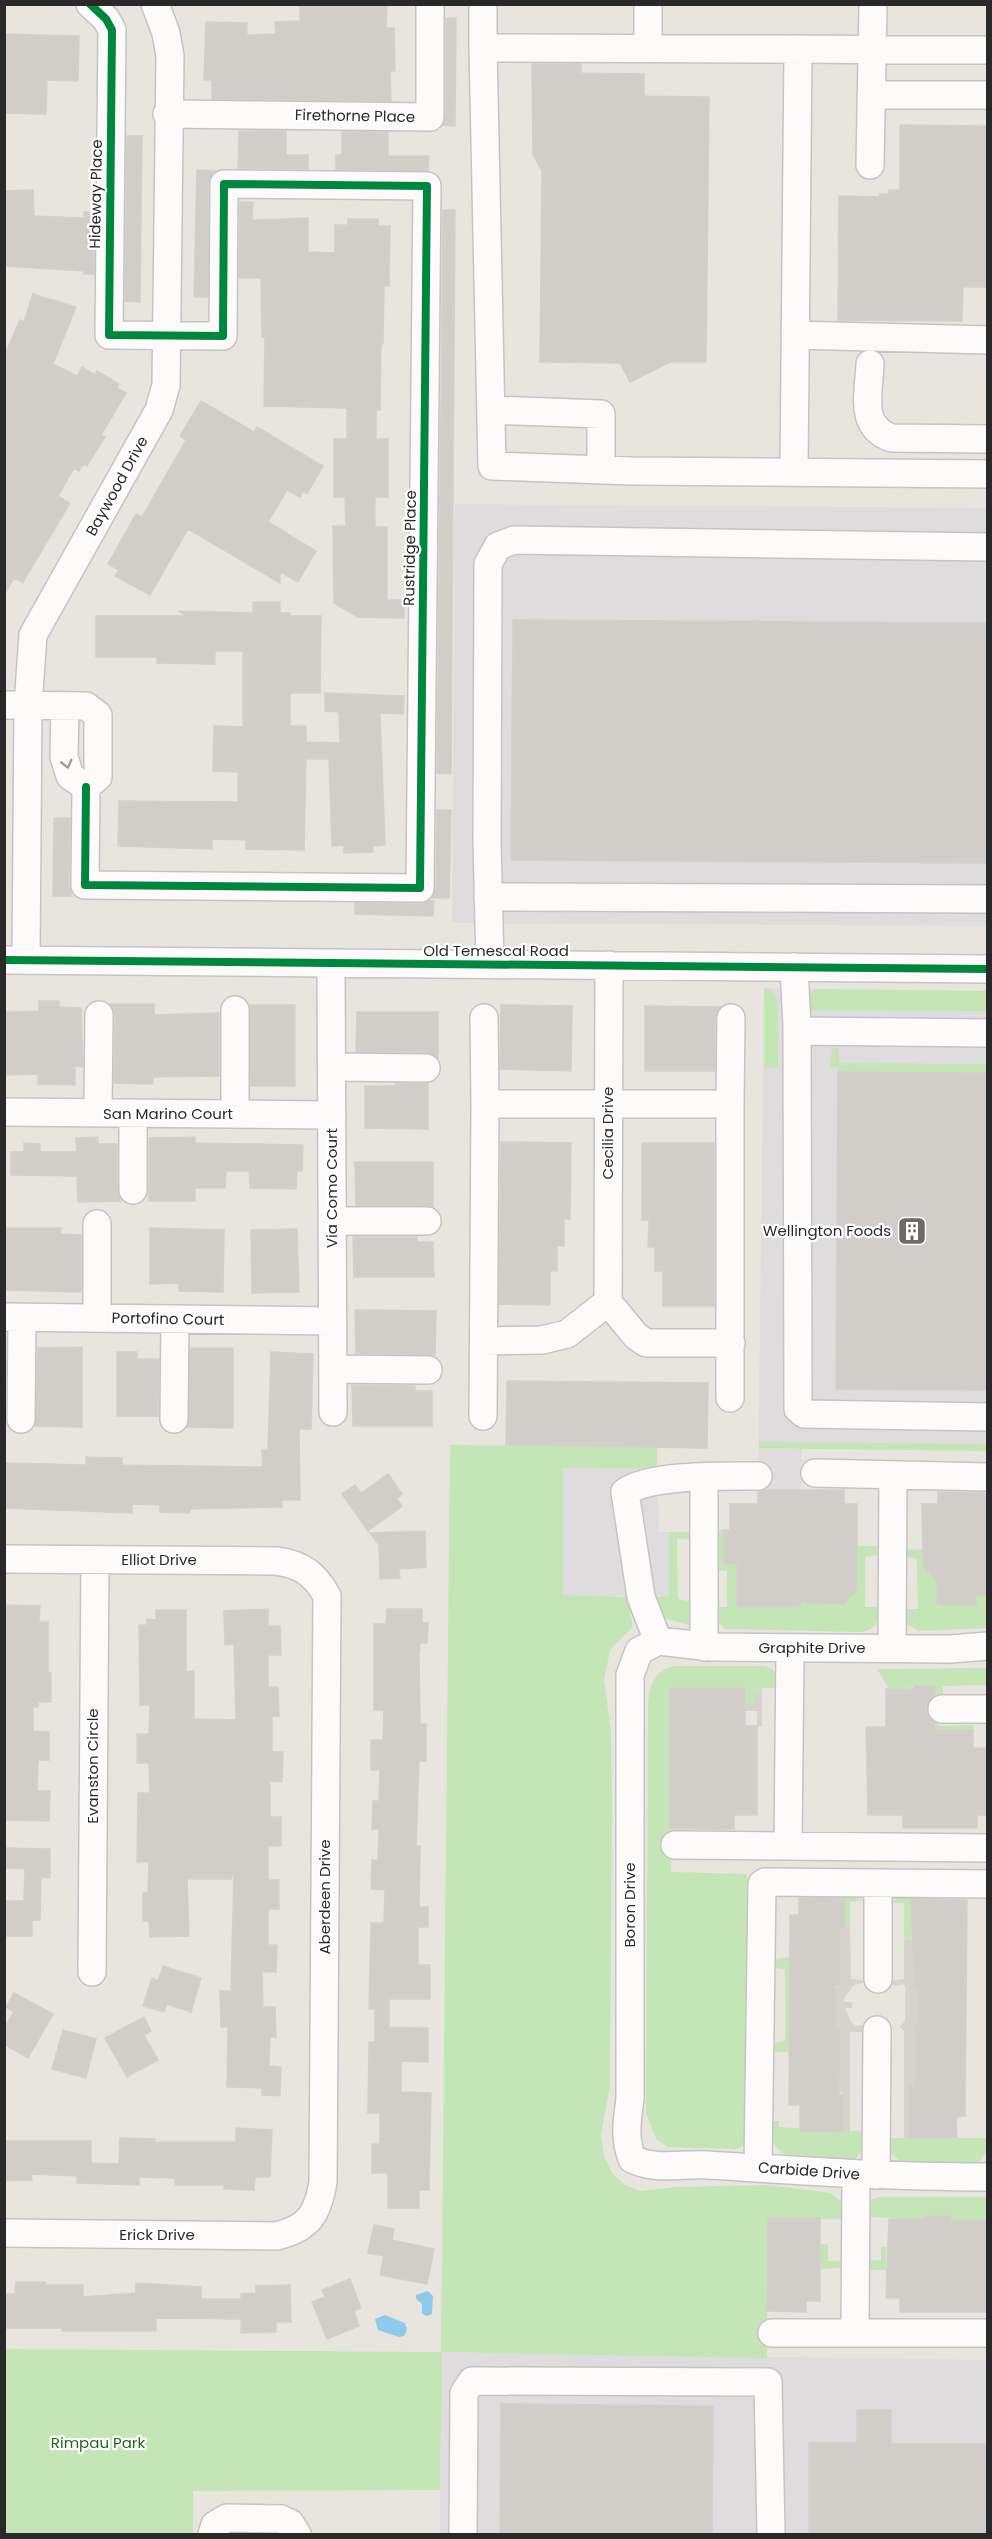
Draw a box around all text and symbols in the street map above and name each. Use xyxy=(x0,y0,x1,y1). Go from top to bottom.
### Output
street label: Firethorne Place xyxy=(295,104,415,127)
street label: Hideway Place xyxy=(84,139,107,249)
street label: Baywood Drive xyxy=(80,432,153,539)
street label: Rustridge Place xyxy=(398,490,421,606)
one-way arrow xyxy=(60,758,72,769)
street label: Old Temescal Road xyxy=(423,940,569,961)
street label: Cecilia Drive xyxy=(597,1087,618,1179)
street label: San Marino Court xyxy=(103,1103,233,1124)
street label: Via Como Court xyxy=(321,1128,342,1248)
building icon: Wellington Foods xyxy=(896,1215,928,1247)
place label: Wellington Foods xyxy=(763,1220,891,1241)
street label: Portofino Court xyxy=(112,1307,224,1330)
street label: Elliot Drive xyxy=(121,1549,197,1570)
street label: Graphite Drive xyxy=(758,1637,866,1658)
street label: Evanston Circle xyxy=(82,1708,103,1824)
street label: Aberdeen Drive xyxy=(314,1839,335,1955)
street label: Boron Drive xyxy=(619,1862,640,1948)
street label: Carbide Drive xyxy=(757,2156,861,2185)
street label: Erick Drive xyxy=(119,2224,195,2245)
park label: Rimpau Park xyxy=(51,2432,145,2453)

